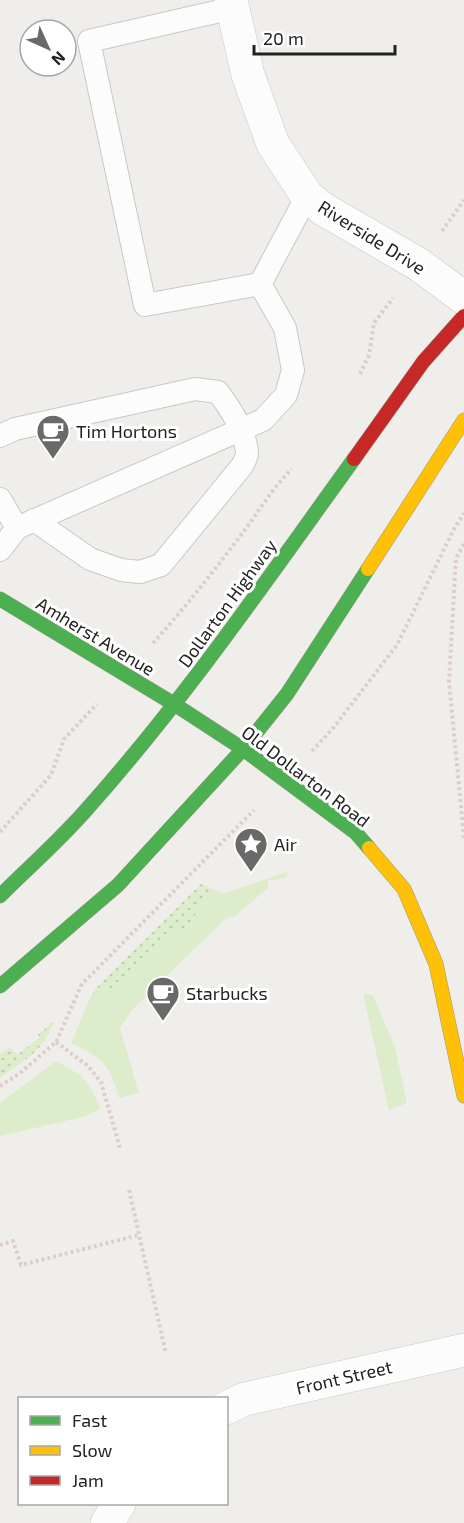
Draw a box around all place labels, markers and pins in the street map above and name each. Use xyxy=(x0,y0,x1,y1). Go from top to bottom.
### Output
cafe icon: Tim Hortons xyxy=(35,413,71,460)
place label: Tim Hortons xyxy=(76,420,177,442)
place icon: Air xyxy=(233,826,269,873)
place label: Air xyxy=(274,833,297,855)
cafe icon: Starbucks xyxy=(145,975,181,1022)
place label: Starbucks xyxy=(186,982,268,1004)

